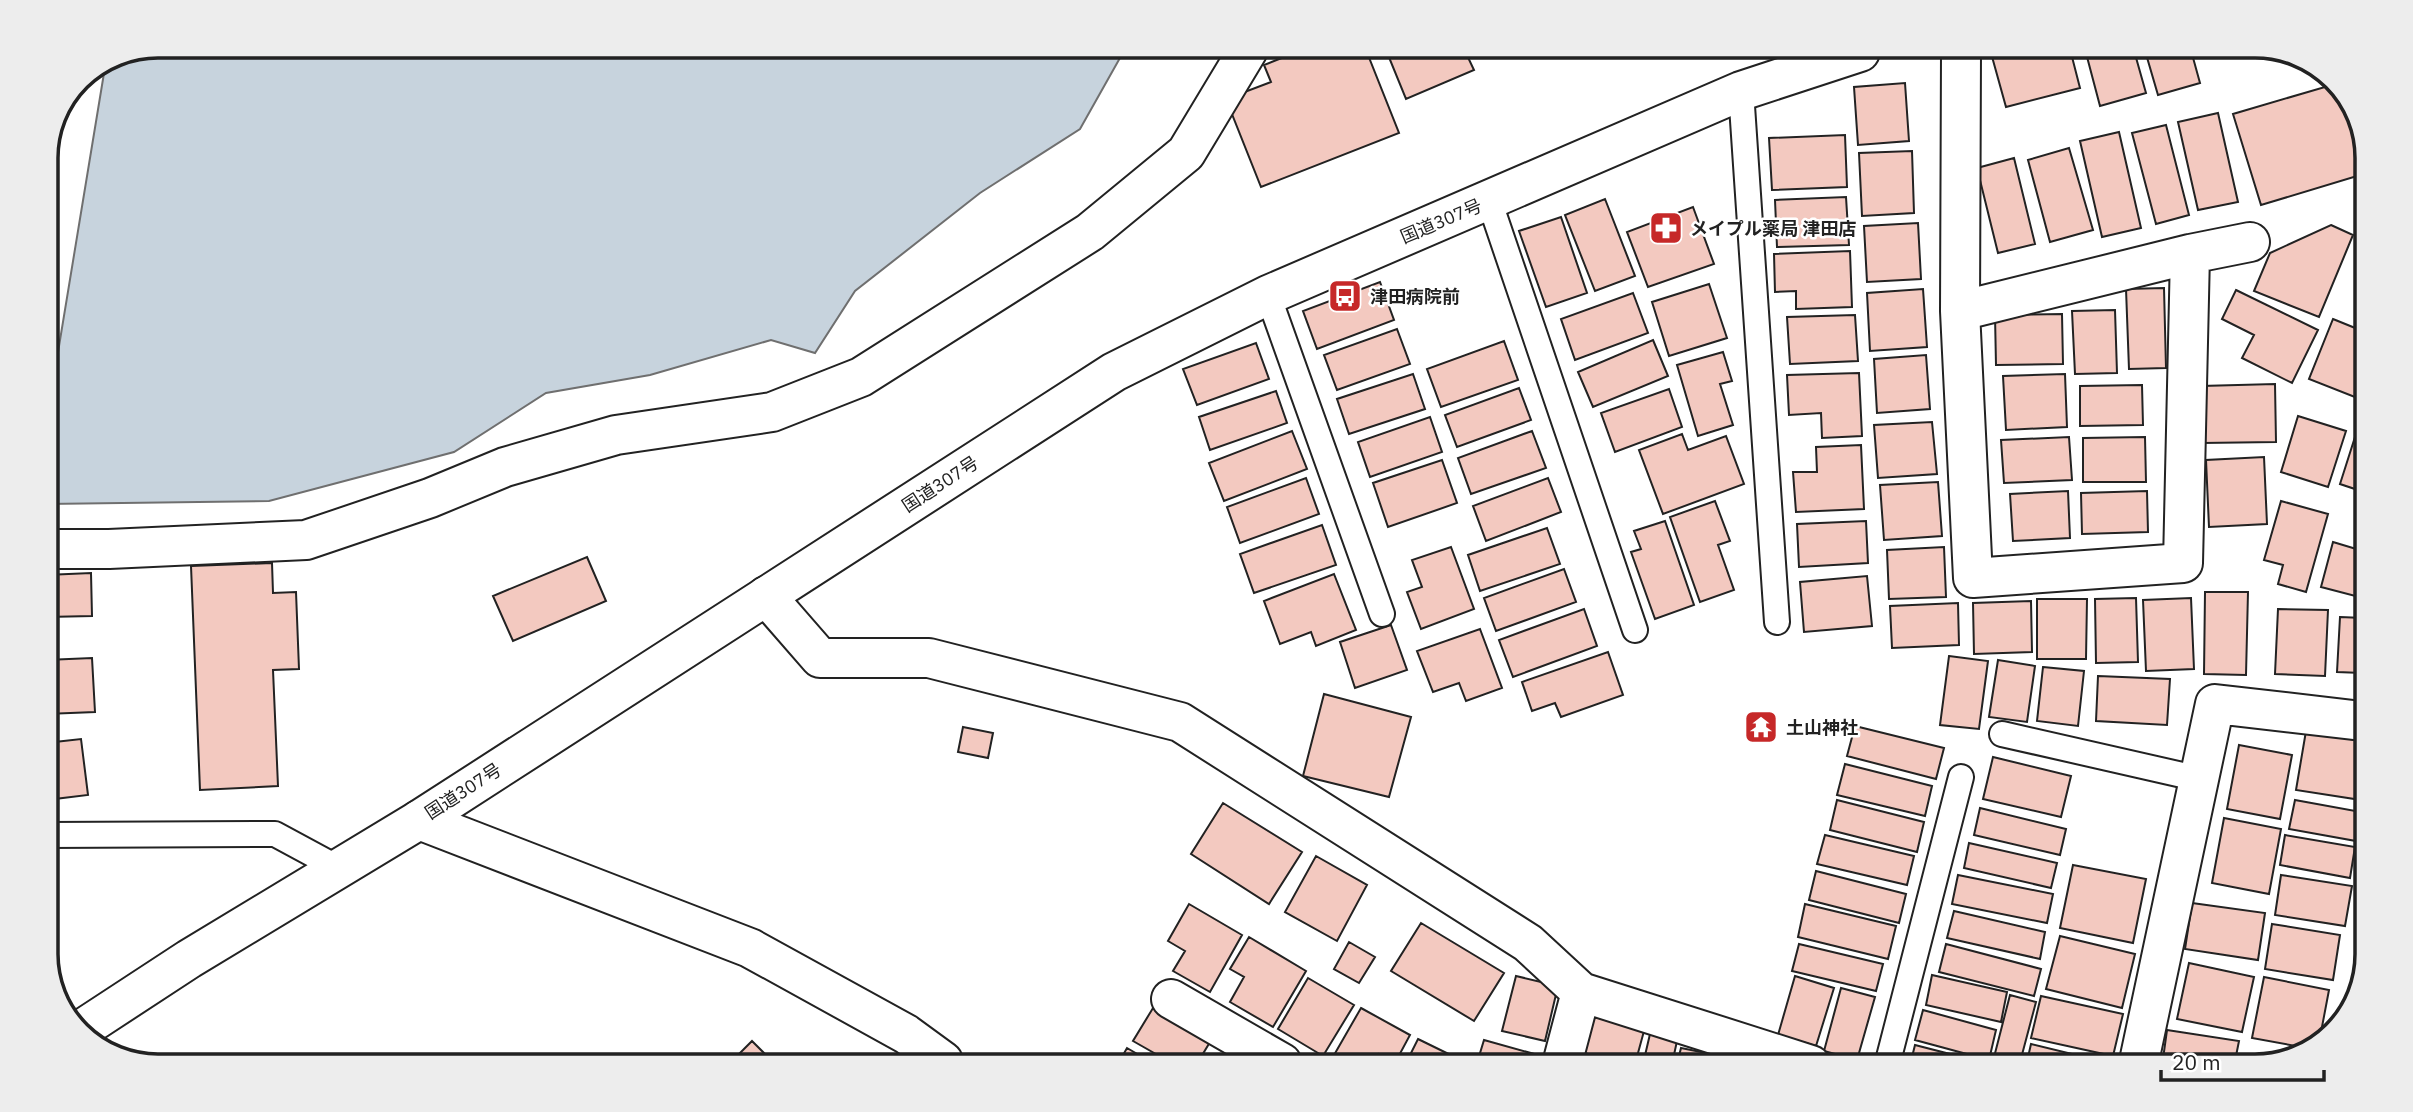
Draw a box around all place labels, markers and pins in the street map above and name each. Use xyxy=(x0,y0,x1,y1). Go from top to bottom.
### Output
pharmacy icon: メイプル薬局 津田店 xyxy=(1647,209,1685,247)
place label: メイプル薬局 津田店 xyxy=(1690,217,1856,240)
bus stop icon: 津田病院前 xyxy=(1326,277,1364,315)
place label: 津田病院前 xyxy=(1370,285,1460,308)
temple icon: 土山神社 xyxy=(1742,708,1780,746)
place label: 土山神社 xyxy=(1786,716,1858,739)

